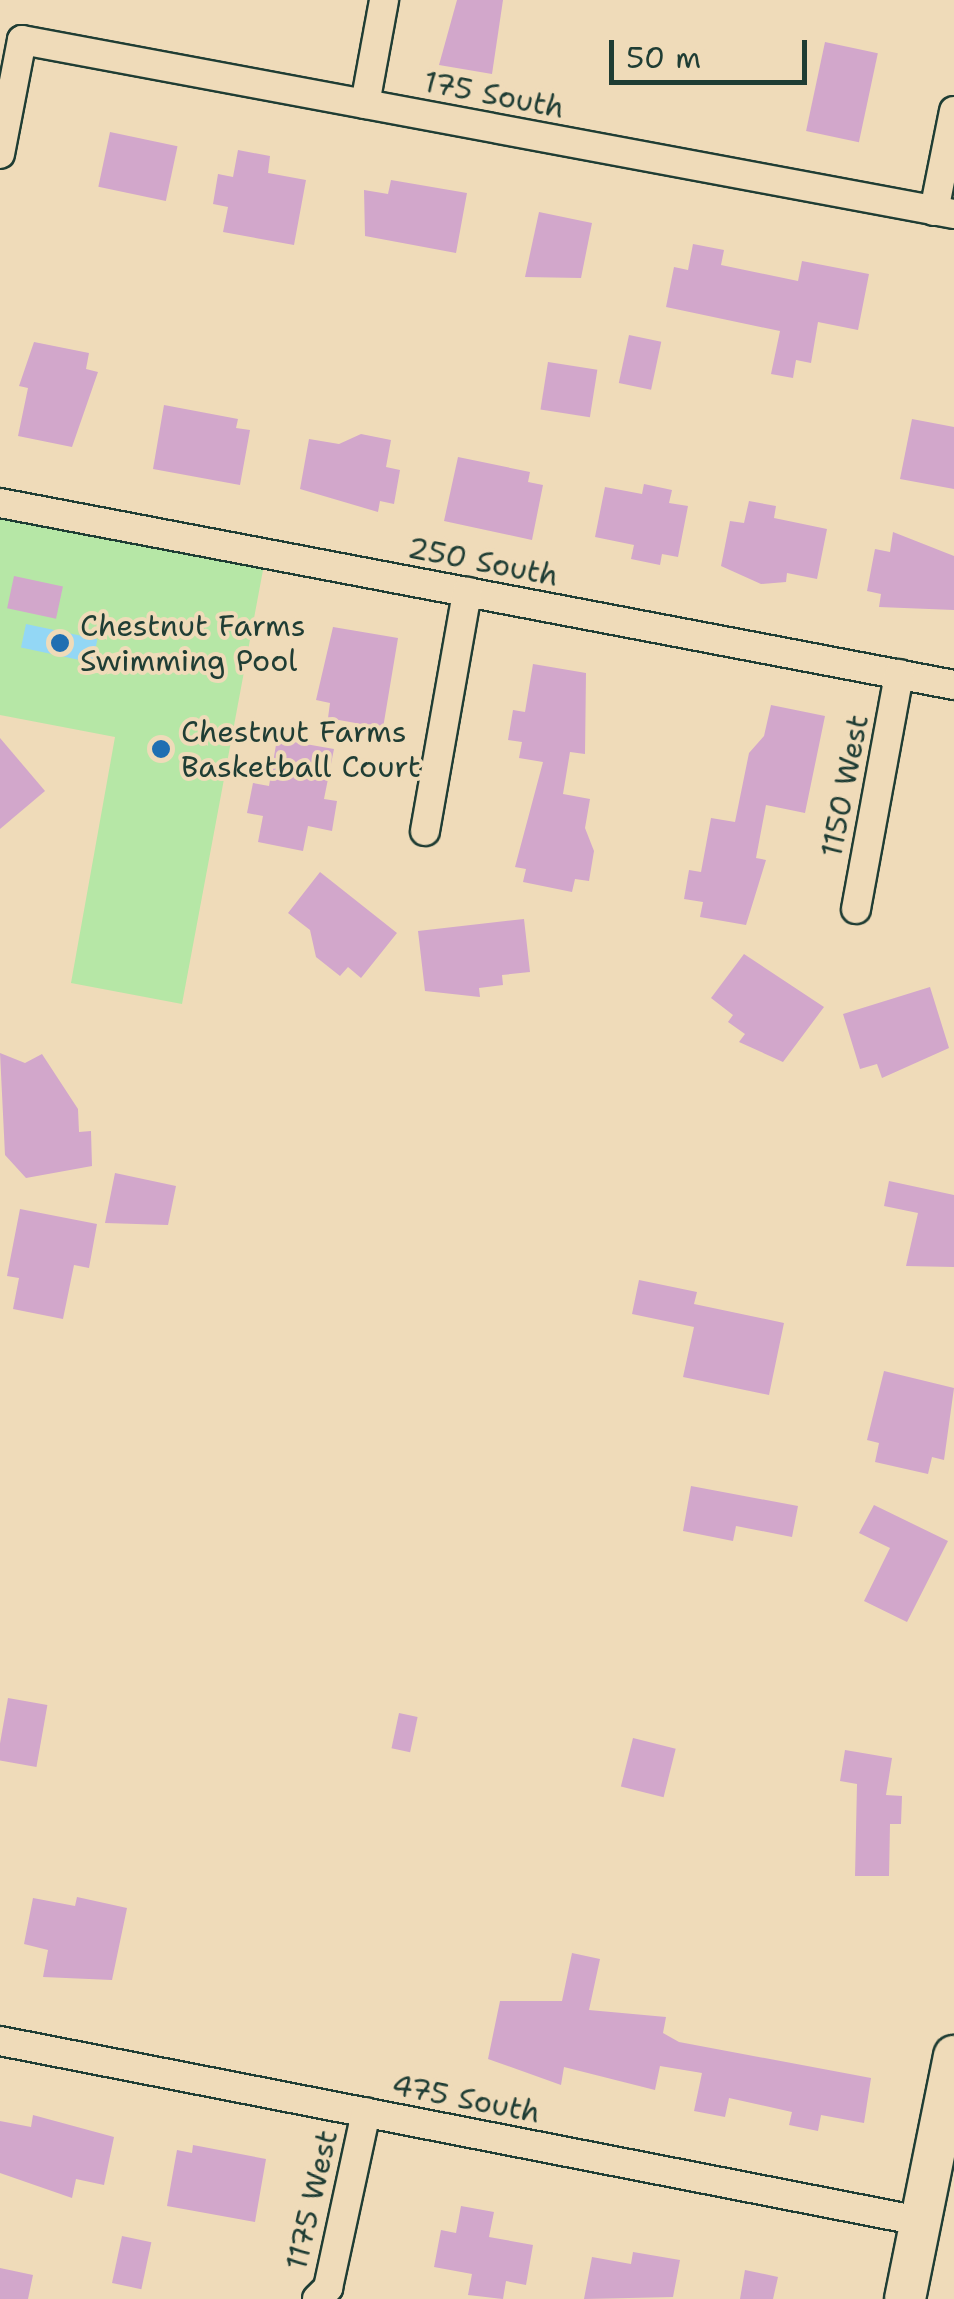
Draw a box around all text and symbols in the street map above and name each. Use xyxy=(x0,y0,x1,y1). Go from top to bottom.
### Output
scale bar xyxy=(614,20,812,82)
text: 50 m xyxy=(626,37,701,78)
street label: 175 South xyxy=(421,64,567,126)
street label: 250 South xyxy=(405,530,561,594)
place label: Chestnut Farms Swimming Pool xyxy=(80,608,306,678)
marker: Chestnut Farms Swimming Pool xyxy=(49,632,71,654)
street label: 1150 West xyxy=(814,712,876,860)
place label: Chestnut Farms Basketball Court xyxy=(181,714,421,784)
marker: Chestnut Farms Basketball Court xyxy=(150,738,172,760)
street label: 475 South xyxy=(389,2067,543,2131)
street label: 1175 West xyxy=(278,2126,346,2274)

